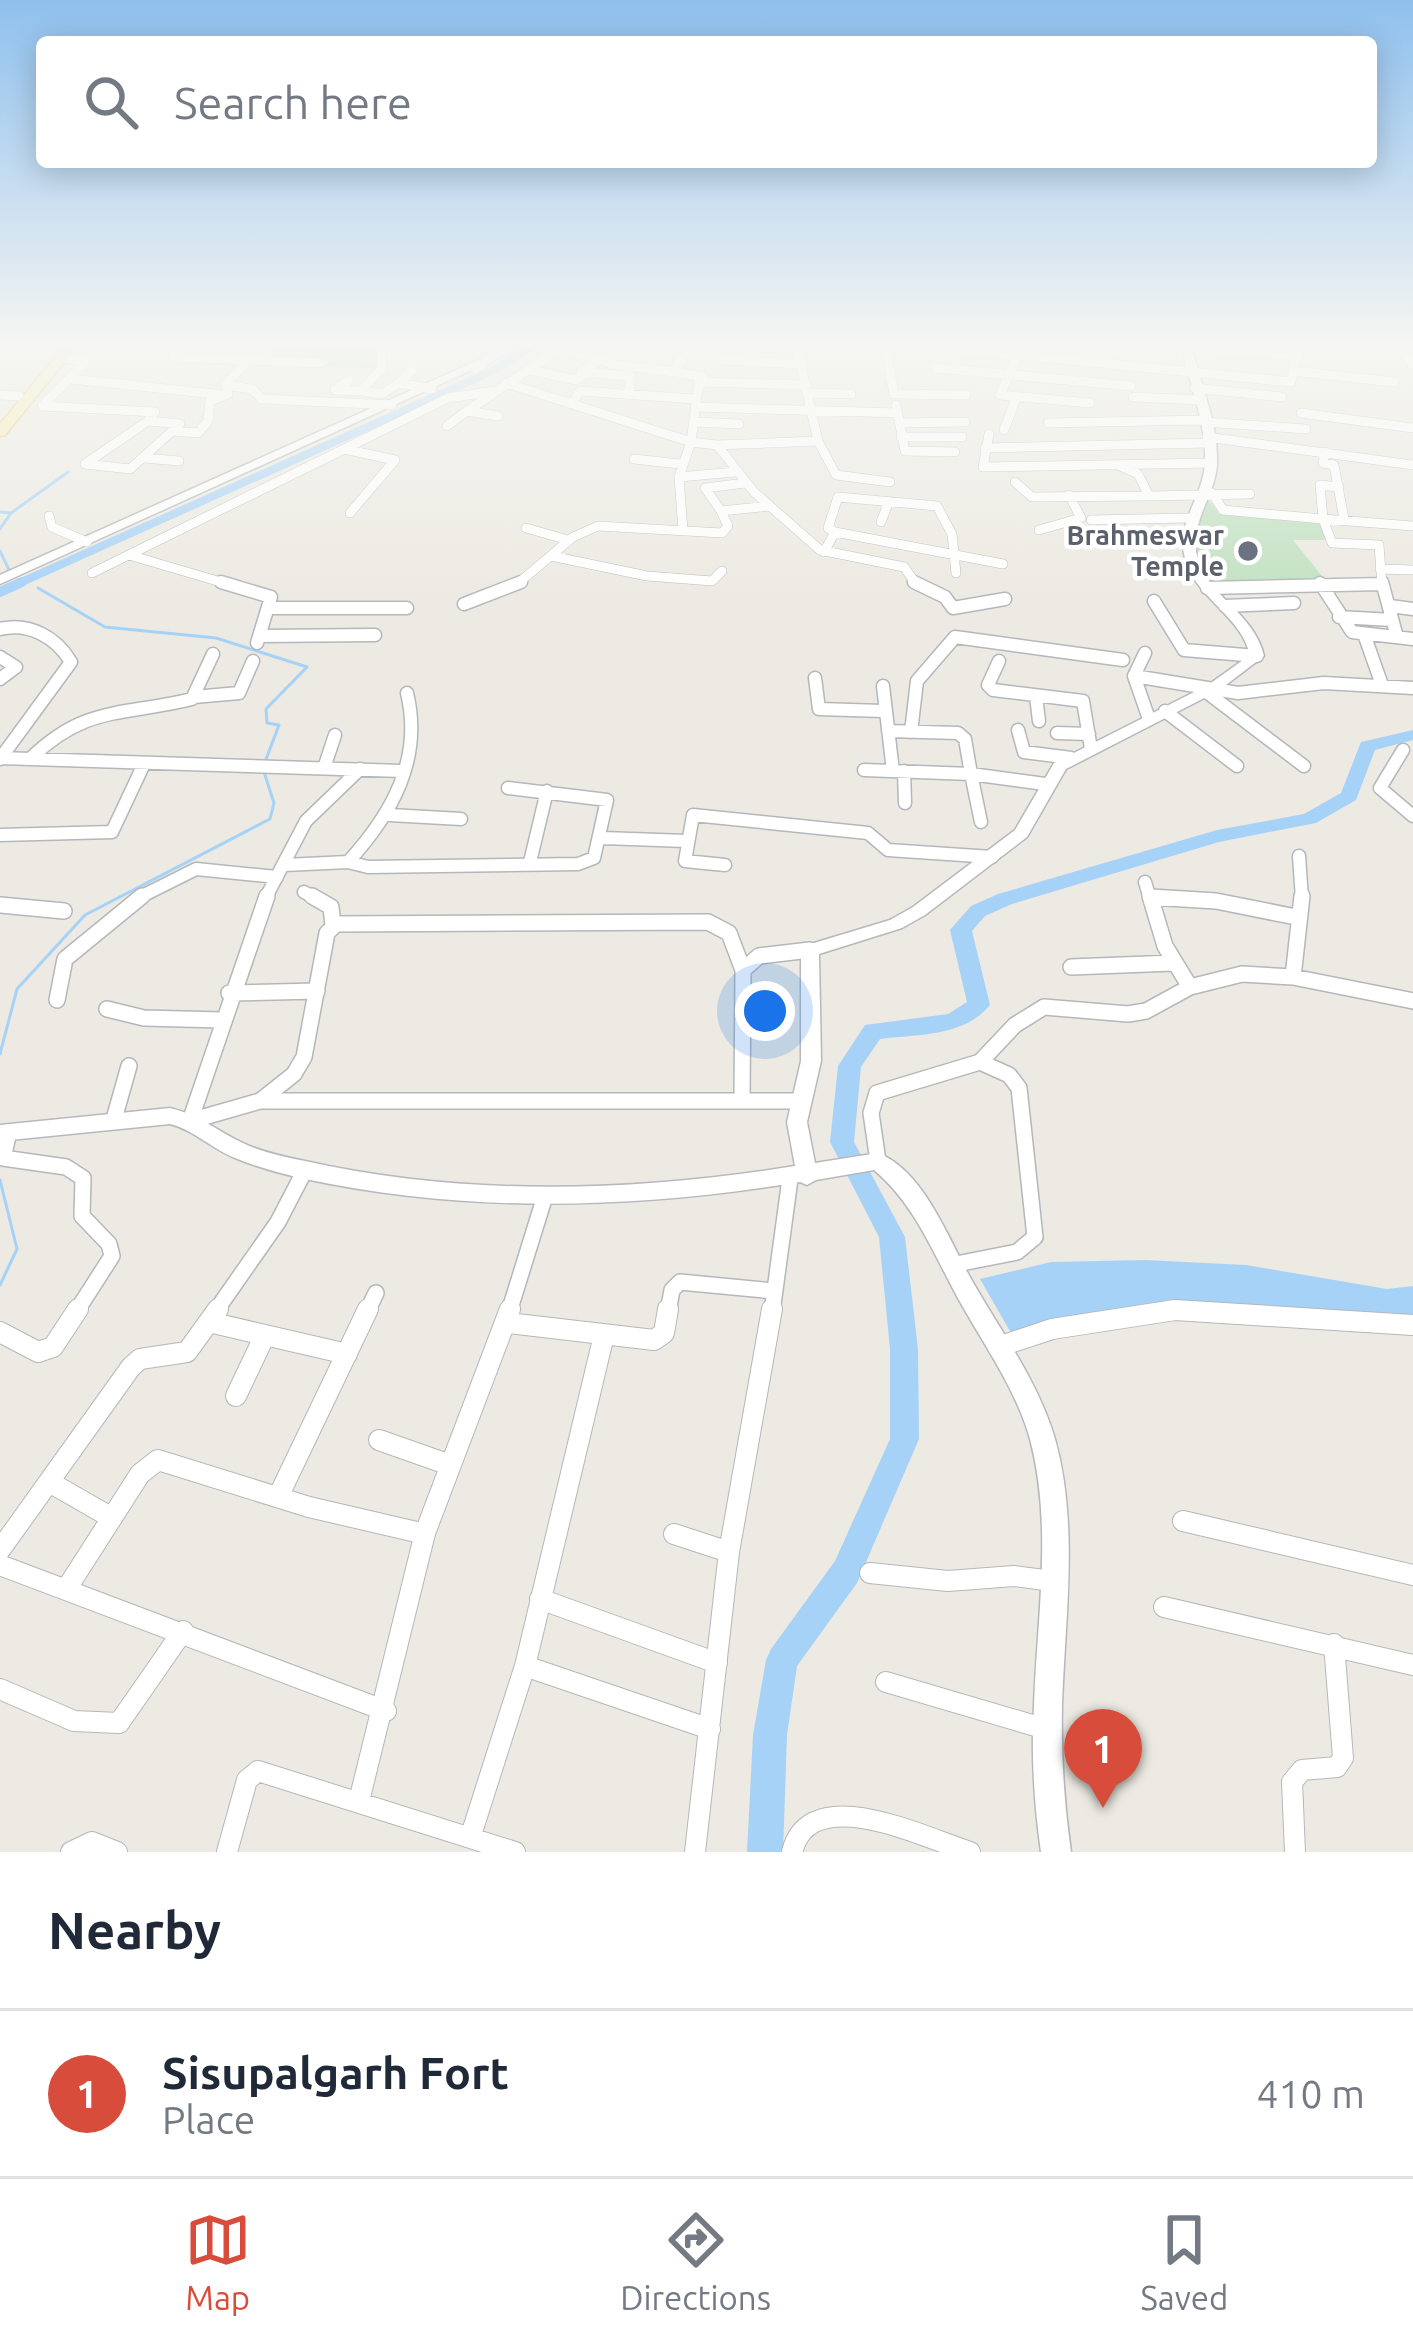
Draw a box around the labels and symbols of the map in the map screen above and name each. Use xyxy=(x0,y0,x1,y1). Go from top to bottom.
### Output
place label: Brahmeswar Temple xyxy=(1067,520,1224,581)
marker: Brahmeswar Temple xyxy=(1235,538,1261,564)
your location xyxy=(735,981,795,1041)
pin: 1 xyxy=(1064,1709,1142,1808)

